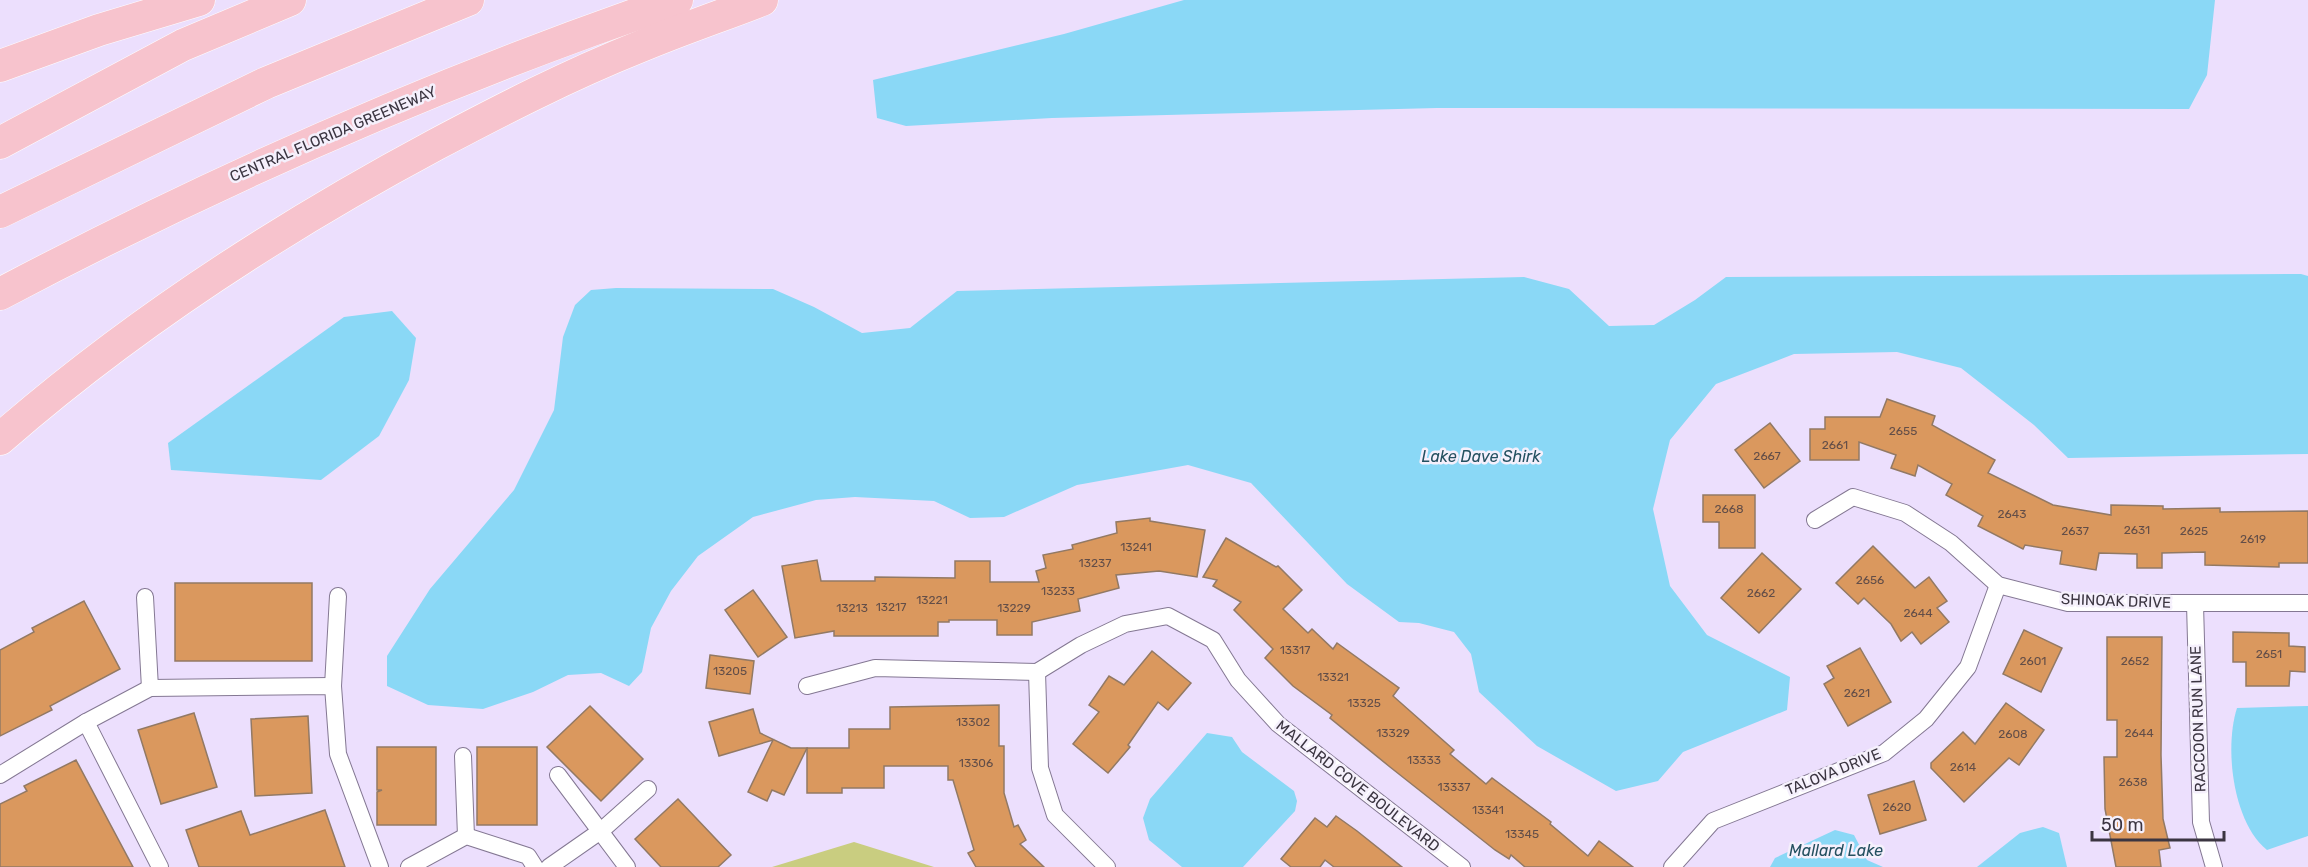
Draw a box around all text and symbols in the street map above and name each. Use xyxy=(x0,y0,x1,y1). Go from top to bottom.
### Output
street label: CENTRAL FLORIDA GREENEWAY xyxy=(227,82,439,186)
house number: 2655 xyxy=(1889,424,1917,438)
house number: 2661 xyxy=(1822,438,1848,452)
water label: Lake Dave Shirk xyxy=(1422,447,1541,466)
house number: 2667 xyxy=(1753,449,1781,463)
house number: 2668 xyxy=(1714,502,1744,516)
house number: 2643 xyxy=(1998,507,2026,521)
house number: 2631 xyxy=(2124,523,2150,537)
house number: 2637 xyxy=(2061,524,2089,538)
house number: 2625 xyxy=(2180,524,2208,538)
house number: 2619 xyxy=(2240,532,2266,546)
house number: 13241 xyxy=(1120,540,1152,554)
house number: 13237 xyxy=(1079,556,1111,570)
house number: 2656 xyxy=(1856,573,1884,587)
house number: 13233 xyxy=(1041,584,1075,598)
house number: 2662 xyxy=(1747,586,1775,600)
street label: SHINOAK DRIVE xyxy=(2061,590,2171,612)
house number: 13221 xyxy=(916,593,948,607)
house number: 13217 xyxy=(876,600,906,614)
house number: 13213 xyxy=(836,601,868,615)
house number: 13229 xyxy=(997,601,1031,615)
house number: 2644 xyxy=(1903,606,1933,620)
house number: 13317 xyxy=(1280,643,1310,657)
street label: RACCOON RUN LANE xyxy=(2186,645,2210,793)
house number: 2651 xyxy=(2256,647,2282,661)
house number: 2601 xyxy=(2019,654,2047,668)
house number: 2652 xyxy=(2121,654,2149,668)
house number: 13205 xyxy=(713,664,747,678)
house number: 13321 xyxy=(1317,670,1349,684)
house number: 2621 xyxy=(1844,686,1870,700)
house number: 13325 xyxy=(1347,696,1381,710)
house number: 13302 xyxy=(956,715,990,729)
street label: MALLARD COVE BOULEVARD xyxy=(1273,717,1443,855)
house number: 13329 xyxy=(1376,726,1410,740)
house number: 2644 xyxy=(2124,726,2154,740)
house number: 2608 xyxy=(1998,727,2028,741)
street label: TALOVA DRIVE xyxy=(1783,745,1883,799)
house number: 13333 xyxy=(1407,753,1441,767)
house number: 13306 xyxy=(959,756,993,770)
house number: 2614 xyxy=(1950,760,1977,774)
house number: 2638 xyxy=(2118,775,2148,789)
house number: 13337 xyxy=(1438,780,1470,794)
house number: 2620 xyxy=(1883,800,1911,814)
house number: 13341 xyxy=(1472,803,1504,817)
scale bar xyxy=(2092,804,2224,842)
text: 50 m xyxy=(2101,814,2144,836)
house number: 13345 xyxy=(1505,827,1539,841)
water label: Mallard Lake xyxy=(1789,841,1883,860)

